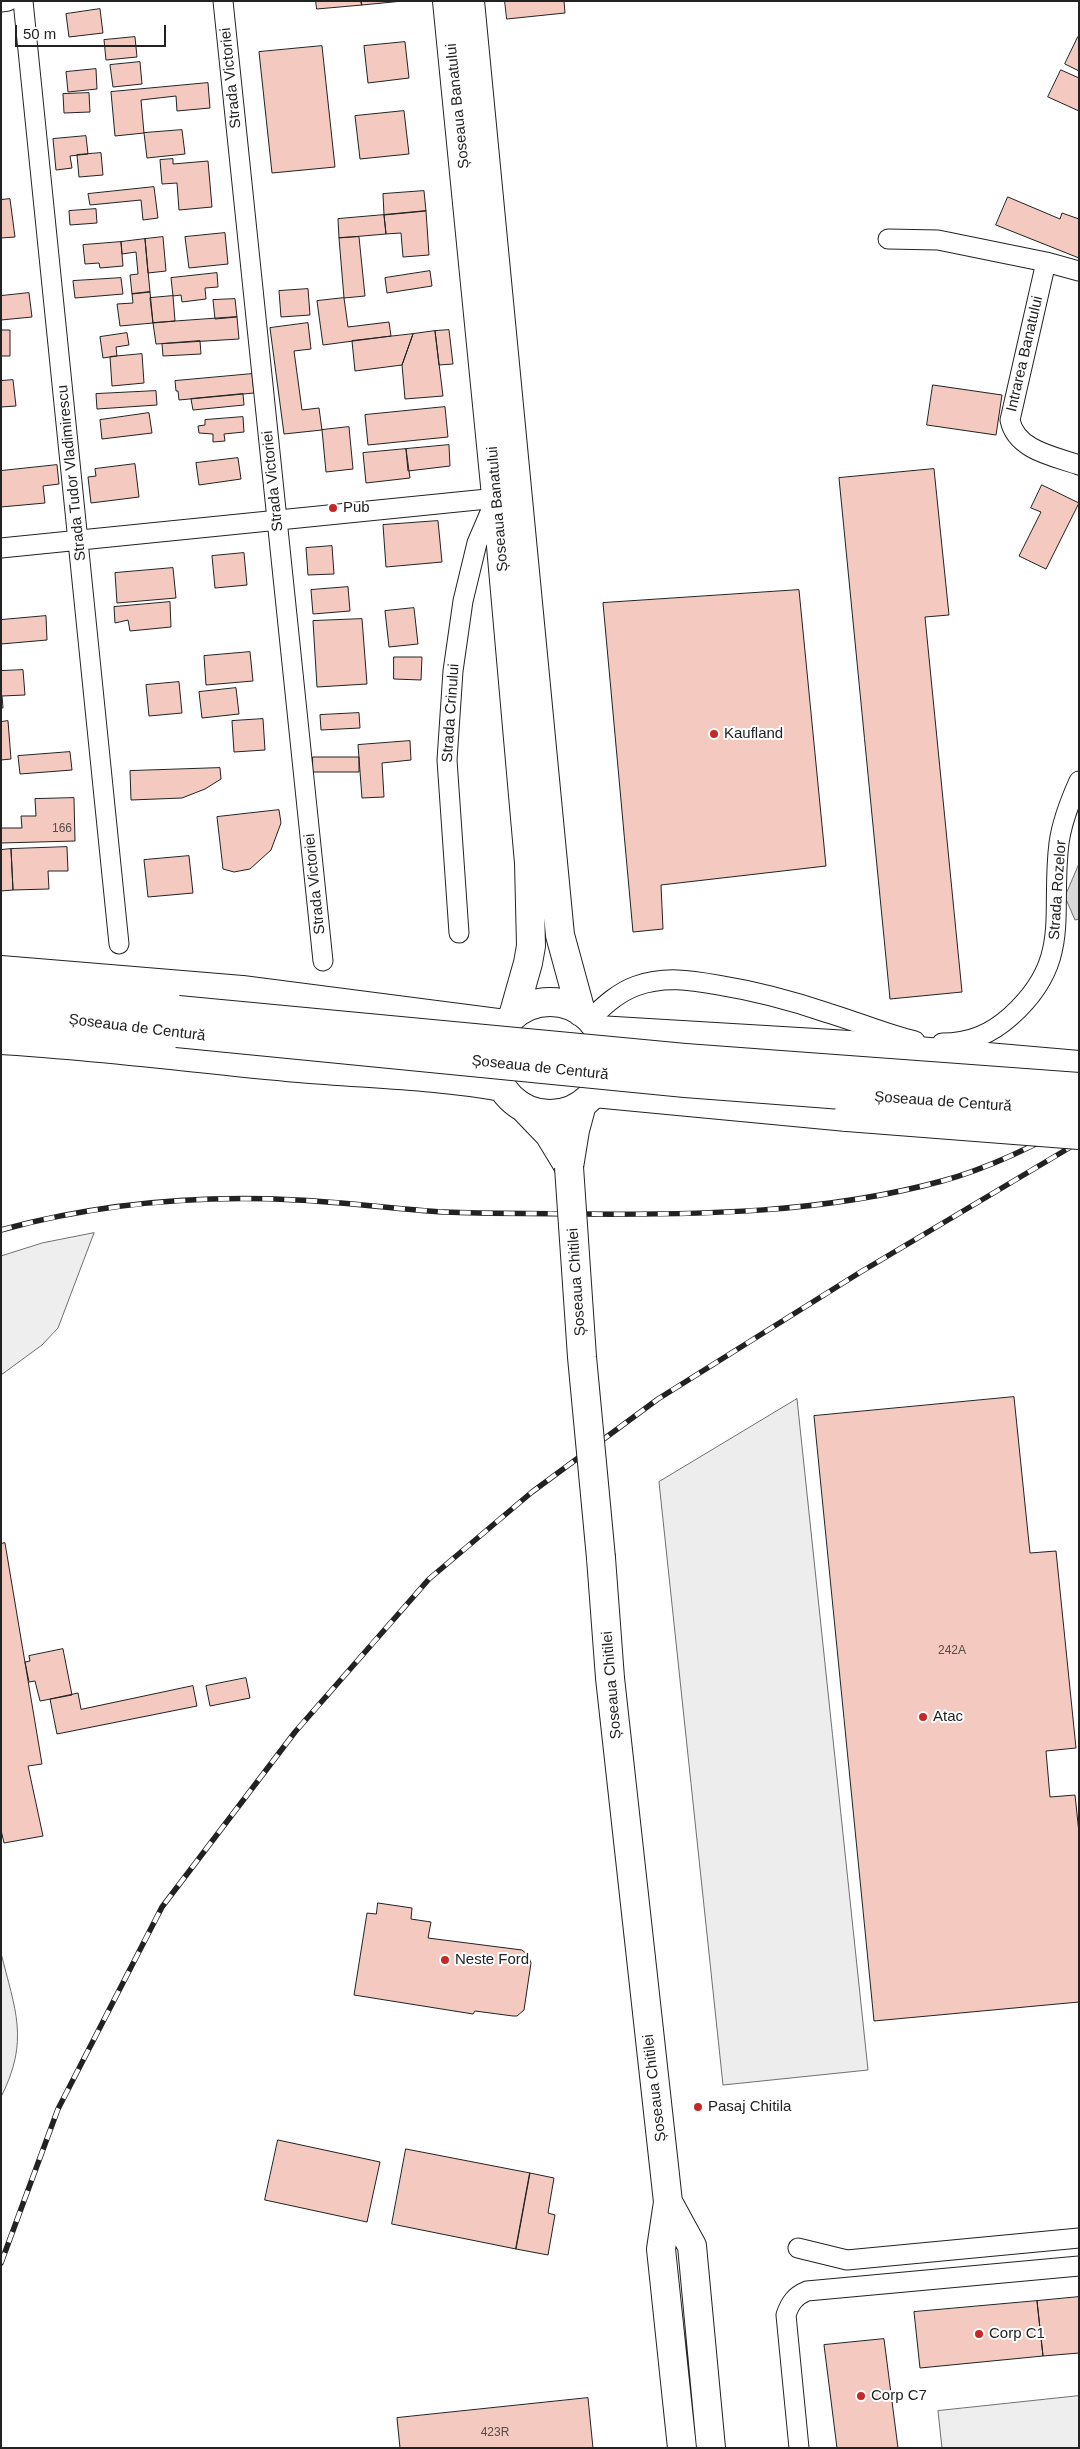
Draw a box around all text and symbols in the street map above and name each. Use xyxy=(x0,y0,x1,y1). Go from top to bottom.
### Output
scale bar xyxy=(18,15,169,47)
text: 50 m xyxy=(23,25,56,42)
street label: Strada Victoriei xyxy=(217,27,245,129)
street label: Șoseaua Banatului xyxy=(442,42,474,170)
street label: Intrarea Banatului xyxy=(1003,294,1047,414)
street label: Strada Tudor Vladimirescu xyxy=(54,384,90,562)
street label: Strada Victoriei xyxy=(259,430,287,532)
street label: Șoseaua Banatului xyxy=(484,445,512,573)
place label: Pub xyxy=(343,499,370,517)
marker: Pub xyxy=(327,502,339,514)
street label: Strada Crinului xyxy=(439,663,463,763)
place label: Kaufland xyxy=(724,725,783,743)
marker: Kaufland xyxy=(708,728,720,740)
house number: 166 xyxy=(52,822,72,836)
street label: Strada Victoriei xyxy=(301,833,329,935)
street label: Strada Rozelor xyxy=(1046,839,1070,941)
street label: Șoseaua de Centură xyxy=(68,1011,206,1045)
street label: Șoseaua de Centură xyxy=(471,1052,609,1084)
street label: Șoseaua de Centură xyxy=(874,1088,1012,1116)
street label: Șoseaua Chitilei xyxy=(564,1227,590,1337)
street label: Șoseaua Chitilei xyxy=(598,1630,626,1740)
house number: 242A xyxy=(938,1644,966,1658)
place label: Atac xyxy=(933,1708,963,1726)
marker: Atac xyxy=(917,1711,929,1723)
place label: Neste Ford xyxy=(455,1951,529,1969)
marker: Neste Ford xyxy=(439,1954,451,1966)
street label: Șoseaua Chitilei xyxy=(639,2033,671,2143)
place label: Pasaj Chitila xyxy=(708,2098,791,2116)
marker: Pasaj Chitila xyxy=(692,2101,704,2113)
place label: Corp C1 xyxy=(989,2325,1045,2343)
marker: Corp C1 xyxy=(973,2328,985,2340)
place label: Corp C7 xyxy=(871,2387,927,2405)
marker: Corp C7 xyxy=(855,2390,867,2402)
house number: 423R xyxy=(481,2426,509,2440)

